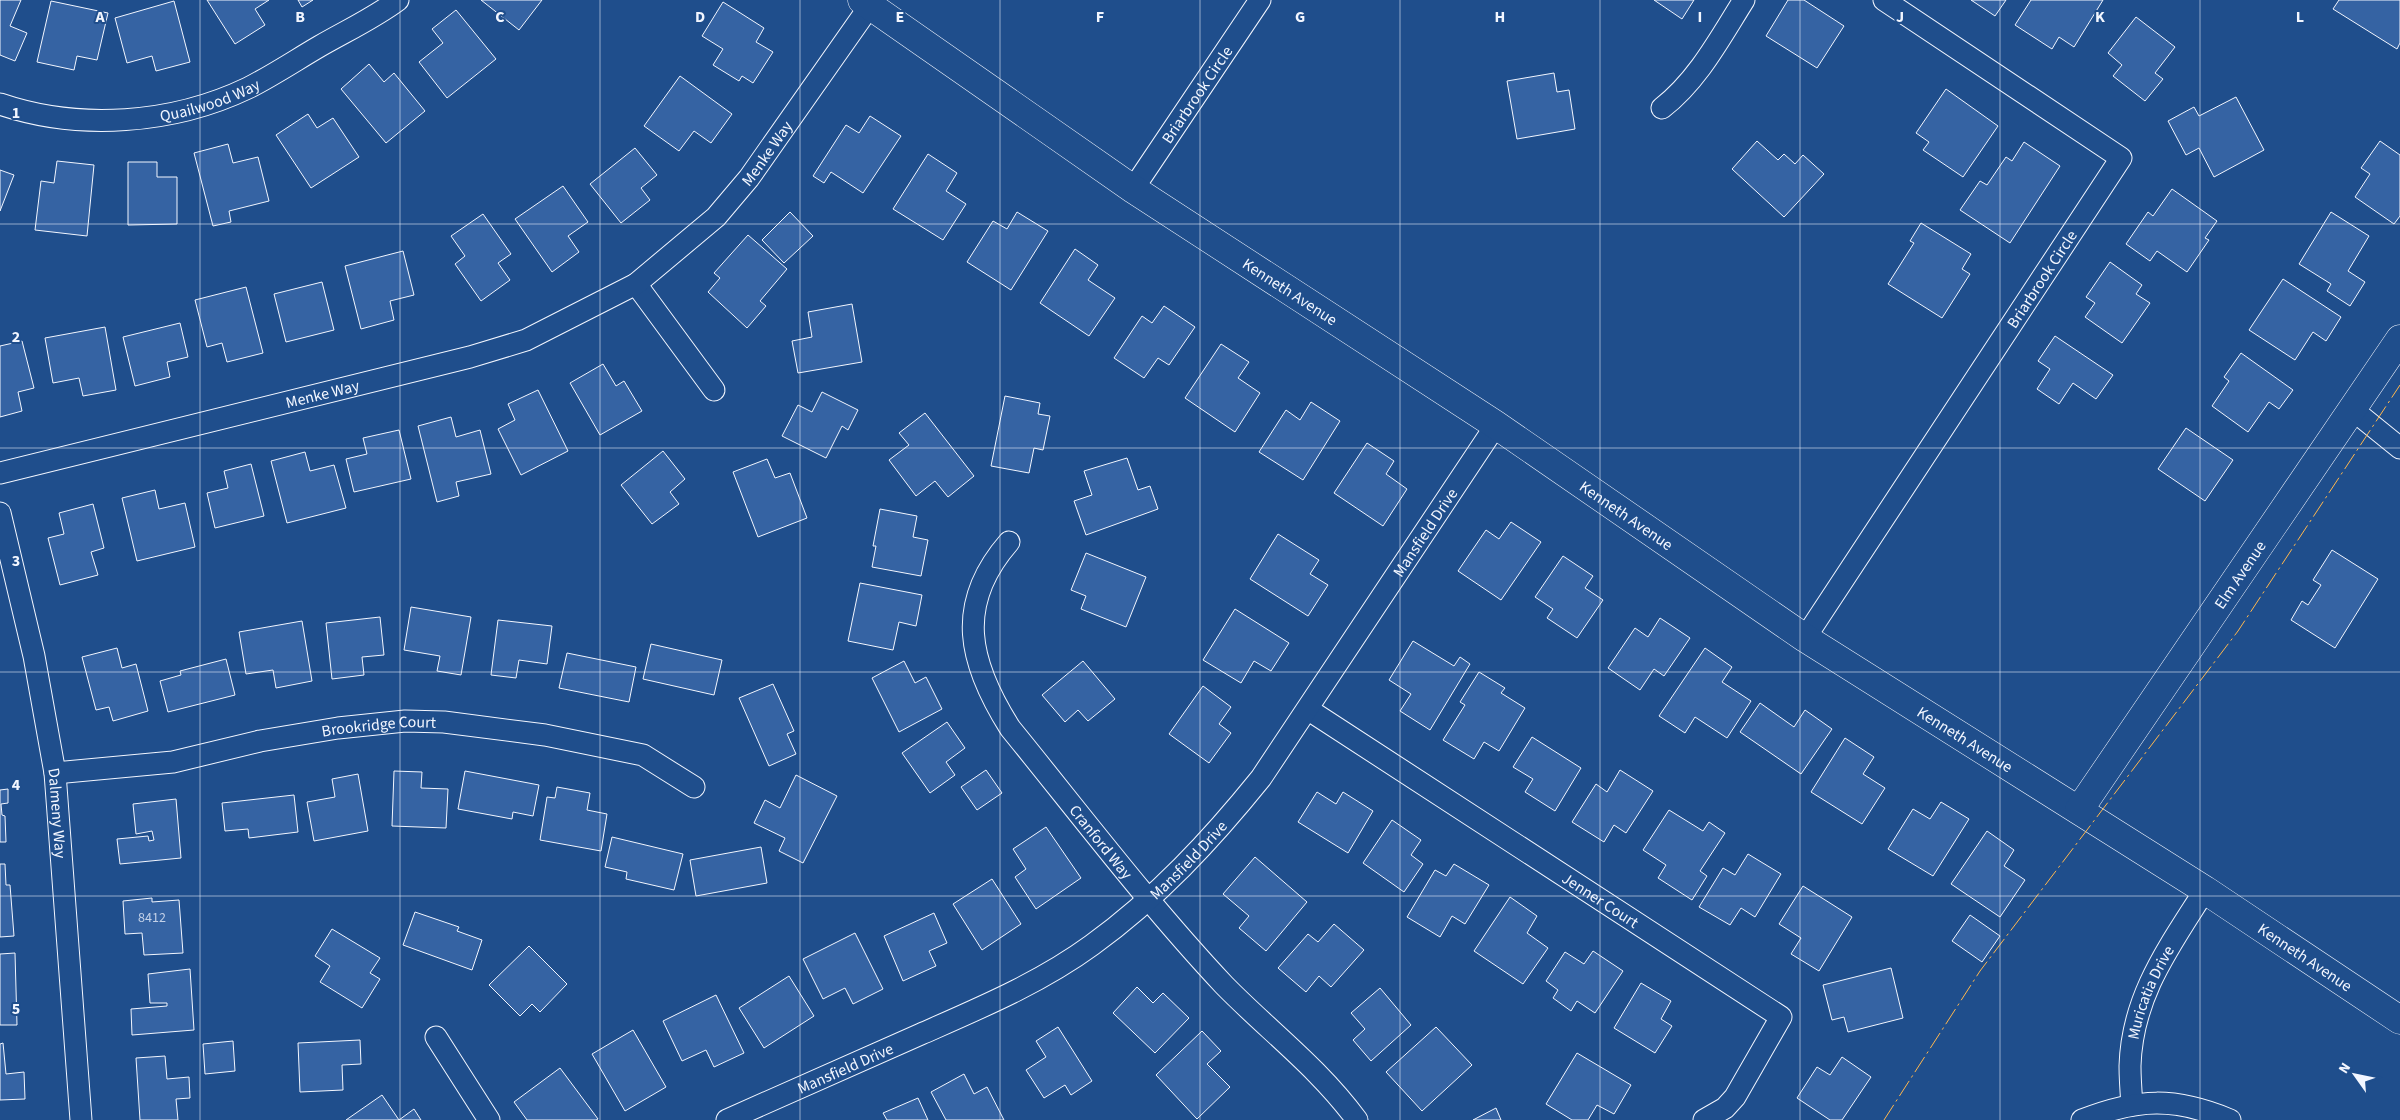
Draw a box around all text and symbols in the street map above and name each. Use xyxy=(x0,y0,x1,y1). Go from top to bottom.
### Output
text: A xyxy=(94,6,105,28)
text: B xyxy=(295,6,305,28)
text: C xyxy=(495,6,505,28)
text: D xyxy=(695,6,705,28)
text: E xyxy=(896,6,904,28)
text: F xyxy=(1096,6,1104,28)
text: G xyxy=(1295,6,1305,28)
text: H xyxy=(1495,6,1505,28)
text: I xyxy=(1698,6,1702,28)
text: J xyxy=(1896,6,1904,28)
text: K xyxy=(2095,6,2105,28)
text: L xyxy=(2296,6,2304,28)
street label: Briarbrook Circle xyxy=(1157,42,1238,148)
street label: Quailwood Way xyxy=(158,74,264,127)
text: 1 xyxy=(12,102,20,124)
street label: Menke Way xyxy=(737,116,798,191)
street label: Briarbrook Circle xyxy=(2002,226,2083,333)
street label: Kenneth Avenue xyxy=(1238,253,1342,331)
text: 2 xyxy=(12,326,20,348)
street label: Menke Way xyxy=(284,375,362,414)
street label: Kenneth Avenue xyxy=(1575,476,1677,556)
street label: Mansfield Drive xyxy=(1388,484,1463,582)
street label: Elm Avenue xyxy=(2209,536,2272,614)
text: 3 xyxy=(12,550,20,572)
street label: Kenneth Avenue xyxy=(1913,701,2017,778)
street label: Brookridge Court xyxy=(320,711,437,743)
street label: Dalmeny Way xyxy=(42,766,71,860)
text: 4 xyxy=(12,774,21,796)
street label: Cranford Way xyxy=(1064,800,1138,885)
street label: Mansfield Drive xyxy=(1145,816,1233,905)
street label: Jenner Court xyxy=(1558,868,1643,934)
house number: 8412 xyxy=(138,908,166,928)
street label: Kenneth Avenue xyxy=(2253,918,2356,997)
street label: Muricatia Drive xyxy=(2123,942,2180,1041)
text: 5 xyxy=(12,998,20,1020)
street label: Mansfield Drive xyxy=(794,1038,897,1100)
north arrow xyxy=(2330,1050,2380,1100)
text: N xyxy=(2334,1059,2356,1078)

